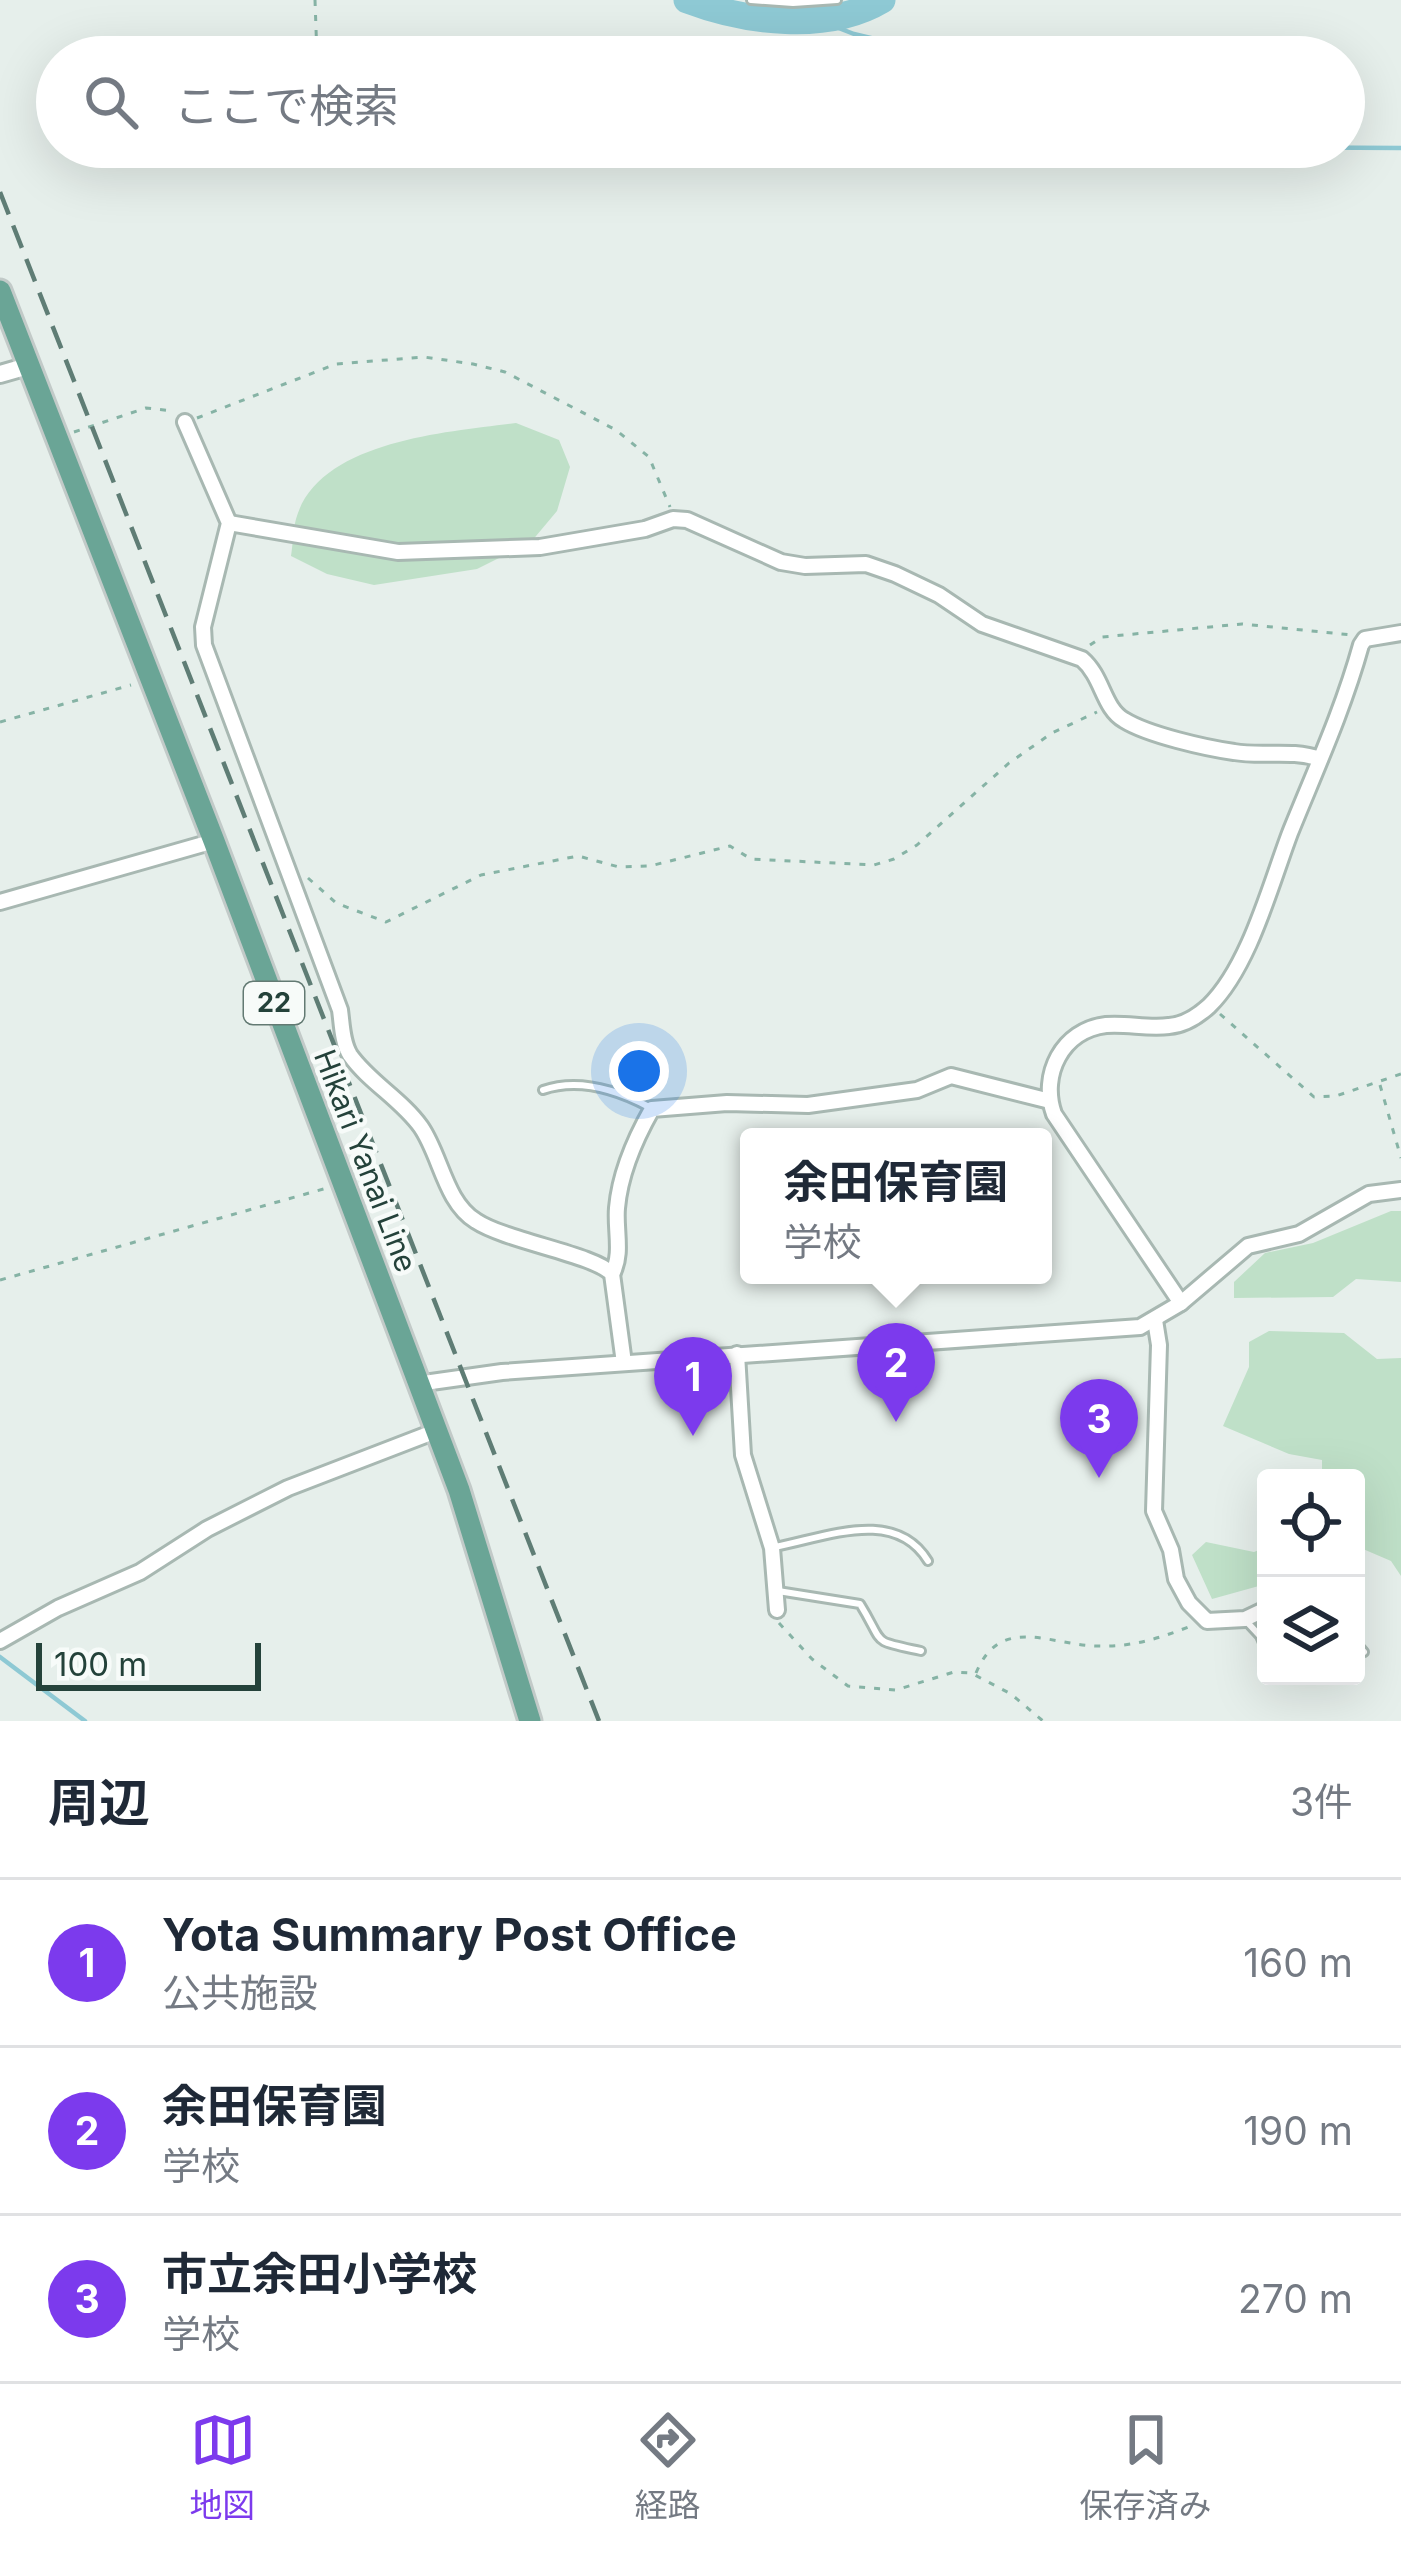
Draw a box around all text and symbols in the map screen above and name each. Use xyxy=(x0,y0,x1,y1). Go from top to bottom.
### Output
search box xyxy=(36,36,1365,168)
icon: search xyxy=(78,69,144,135)
text: ここで検索 xyxy=(174,78,399,133)
road number: 22 xyxy=(244,982,304,1024)
your location xyxy=(609,1041,669,1101)
street label: Hikari Yanai Line xyxy=(307,1044,425,1277)
popup xyxy=(740,1128,1052,1284)
text: 余田保育園 xyxy=(783,1154,1009,1209)
text: 学校 xyxy=(783,1218,862,1265)
pin: 2 xyxy=(857,1323,935,1422)
pin: 1 xyxy=(654,1337,732,1436)
pin: 3 xyxy=(1060,1379,1138,1478)
map controls xyxy=(1257,1469,1365,1685)
button: locate xyxy=(1257,1469,1365,1577)
button: layers xyxy=(1257,1577,1365,1685)
scale bar xyxy=(36,1637,261,1690)
text: 100 m xyxy=(54,1644,147,1684)
text: 周辺 xyxy=(48,1772,150,1833)
text: 3件 xyxy=(1290,1778,1353,1825)
text: Yota Summary Post Office xyxy=(162,1907,737,1962)
text: 1 xyxy=(79,1939,95,1986)
text: 160 m xyxy=(1243,1939,1353,1986)
text: 公共施設 xyxy=(162,1969,318,2016)
text: 余田保育園 xyxy=(162,2078,387,2133)
text: 2 xyxy=(75,2107,99,2154)
text: 190 m xyxy=(1243,2107,1353,2154)
text: 学校 xyxy=(162,2142,240,2189)
text: 市立余田小学校 xyxy=(162,2246,477,2301)
text: 3 xyxy=(74,2275,100,2322)
text: 270 m xyxy=(1238,2275,1353,2322)
text: 学校 xyxy=(162,2310,240,2357)
tab: 地図 xyxy=(190,2407,256,2527)
tab: 経路 xyxy=(635,2407,701,2527)
tab: 保存済み xyxy=(1080,2407,1212,2527)

